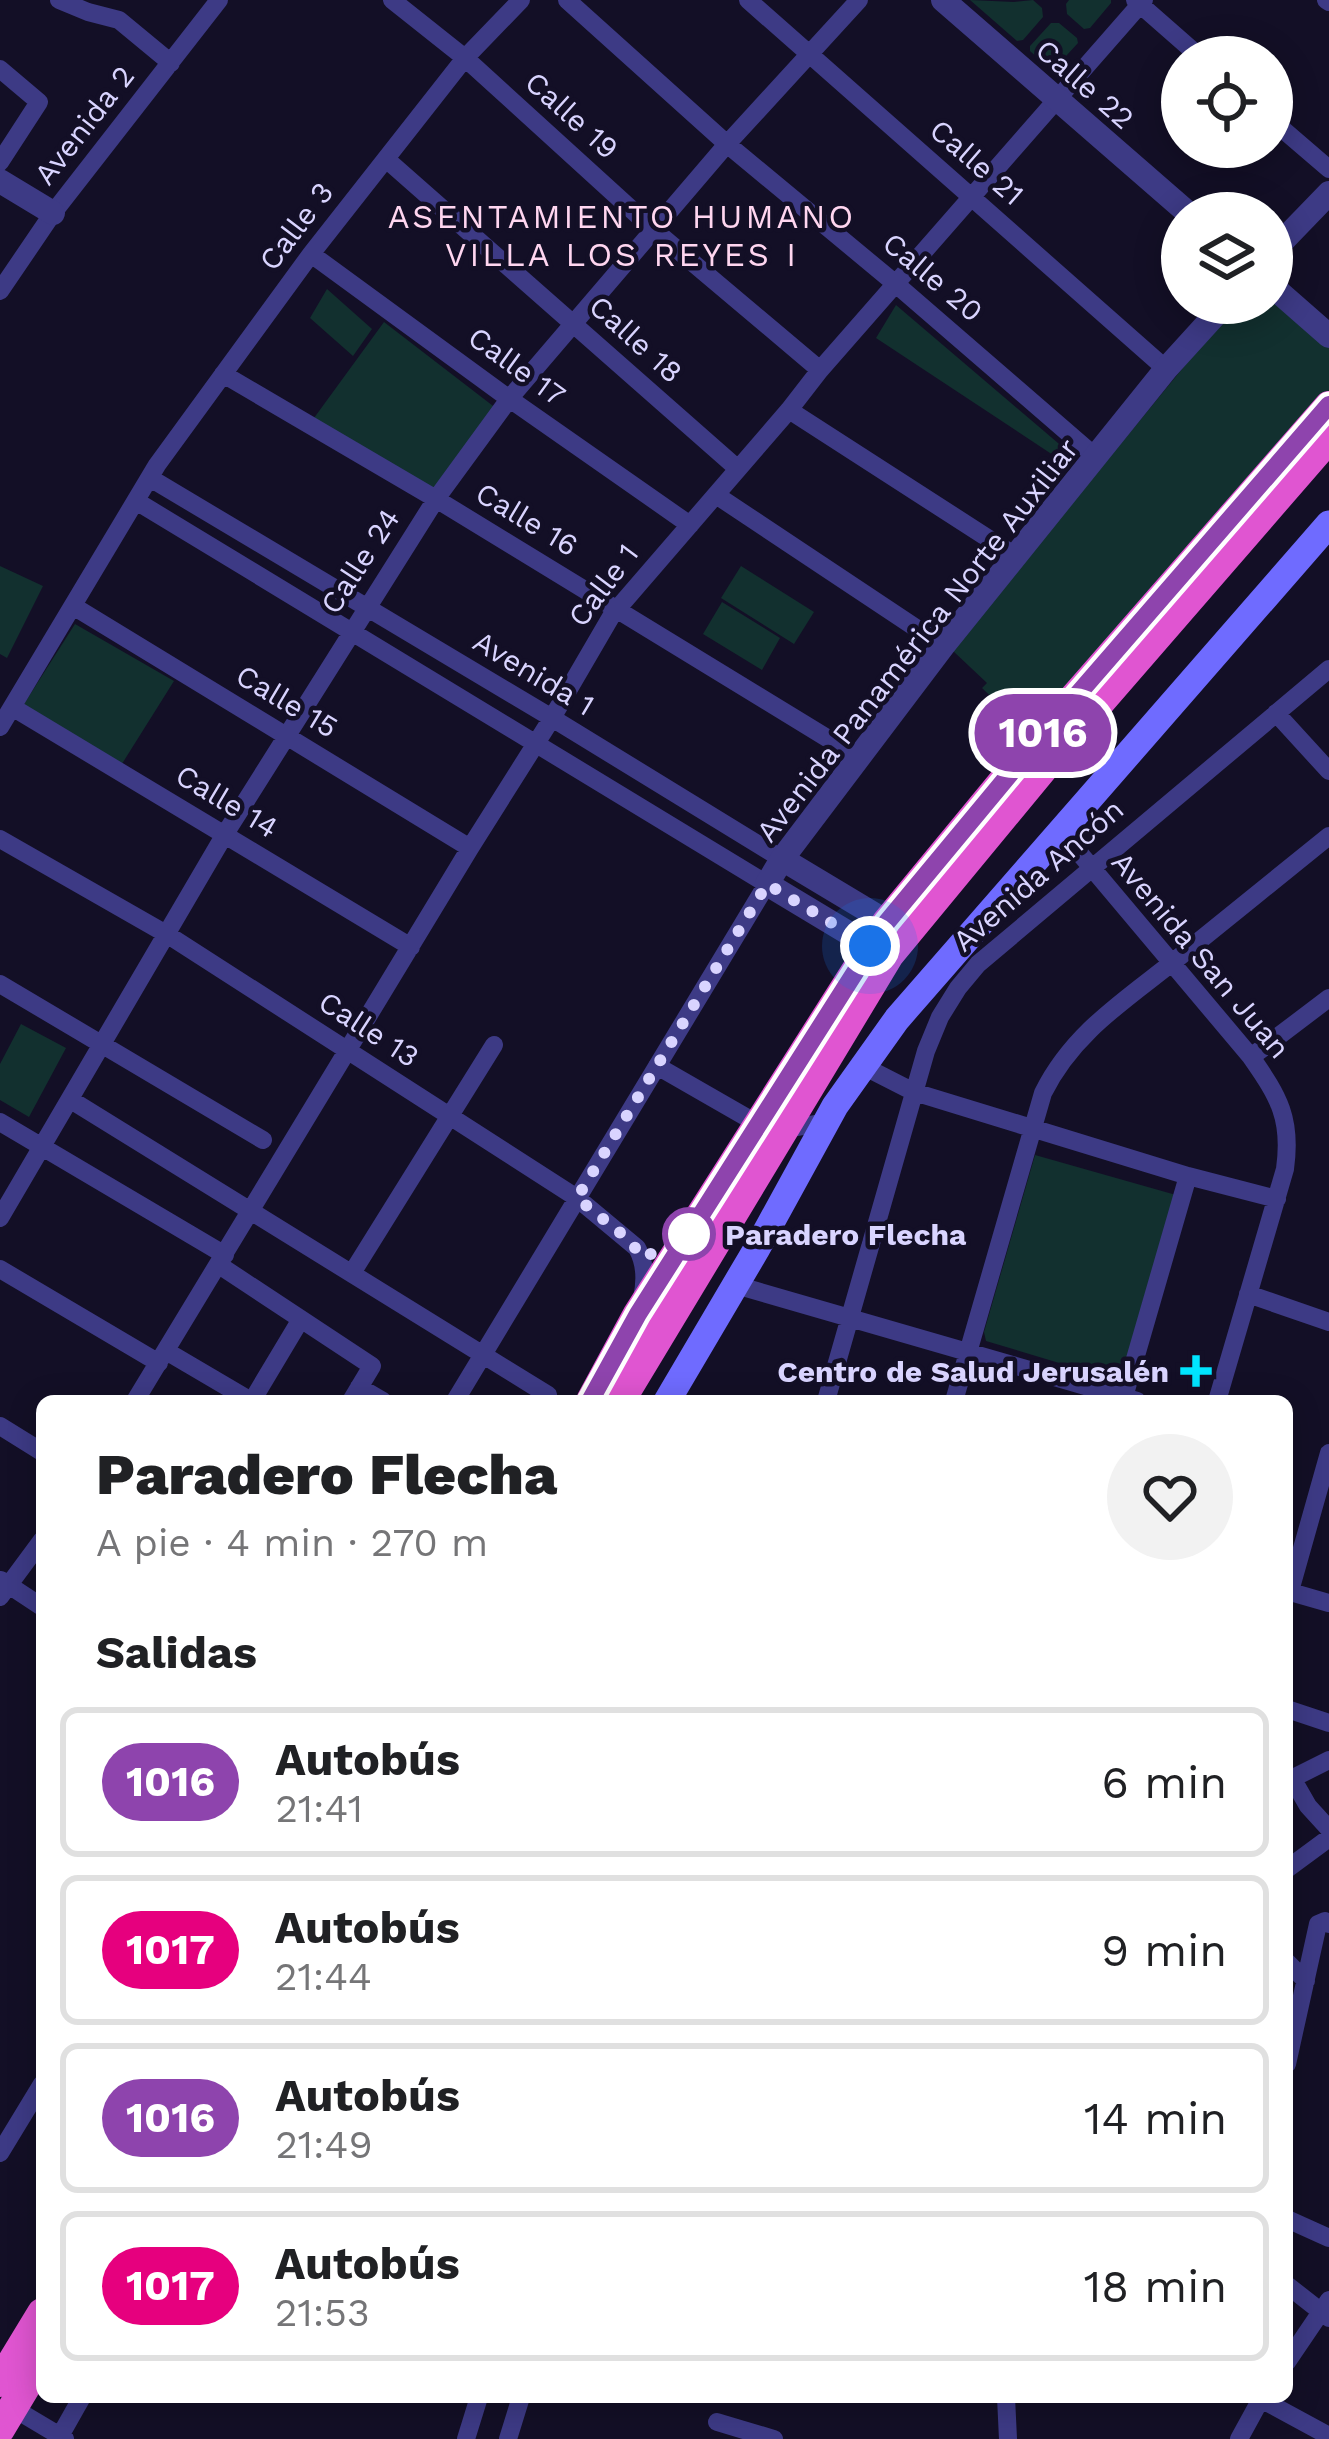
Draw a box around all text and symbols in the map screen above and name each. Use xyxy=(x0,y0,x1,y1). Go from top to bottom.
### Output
street label: Calle 22 xyxy=(1029,32,1141,136)
map controls xyxy=(1161,36,1293,324)
button: locate xyxy=(1161,36,1293,168)
street label: Avenida 2 xyxy=(27,59,141,191)
street label: Calle 19 xyxy=(518,64,626,166)
street label: Calle 21 xyxy=(923,112,1031,212)
street label: Calle 3 xyxy=(252,175,340,277)
button: layers xyxy=(1161,192,1293,324)
district label: ASENTAMIENTO HUMANO VILLA LOS REYES I xyxy=(388,197,856,274)
street label: Calle 20 xyxy=(876,225,990,329)
street label: Calle 18 xyxy=(582,288,690,390)
street label: Calle 17 xyxy=(462,319,572,413)
street label: Avenida Panamérica Norte Auxiliar xyxy=(749,431,1085,849)
street label: Calle 16 xyxy=(470,475,584,563)
street label: Calle 24 xyxy=(313,502,407,620)
street label: Calle 1 xyxy=(561,537,645,633)
street label: Avenida 1 xyxy=(467,623,601,723)
street label: Calle 15 xyxy=(230,657,344,745)
line badge: 1016 xyxy=(959,694,1127,772)
text: 1016 xyxy=(998,708,1088,757)
street label: Calle 14 xyxy=(170,757,284,845)
street label: Avenida Ancón xyxy=(946,792,1130,958)
street label: Avenida San Juan xyxy=(1105,845,1297,1065)
your location xyxy=(840,916,900,976)
street label: Calle 13 xyxy=(312,984,426,1074)
marker: Paradero Flecha xyxy=(664,1209,714,1259)
place label: Paradero Flecha xyxy=(725,1217,967,1252)
place label: Centro de Salud Jerusalén xyxy=(777,1354,1169,1389)
marker: Centro de Salud Jerusalén xyxy=(1180,1355,1212,1387)
button: heart xyxy=(1107,1434,1233,1560)
text: Paradero Flecha xyxy=(96,1441,557,1508)
text: A pie · 4 min · 270 m xyxy=(96,1520,488,1565)
text: Salidas xyxy=(96,1626,257,1679)
text: Autobús xyxy=(275,1733,460,1786)
text: 6 min xyxy=(1102,1756,1227,1809)
text: 1016 xyxy=(126,1757,215,1806)
text: 21:41 xyxy=(275,1786,363,1831)
text: Autobús xyxy=(275,1901,460,1954)
text: 9 min xyxy=(1101,1924,1227,1977)
text: 1017 xyxy=(126,1925,215,1974)
text: 21:44 xyxy=(275,1954,372,1999)
text: Autobús xyxy=(275,2069,460,2122)
text: 14 min xyxy=(1084,2092,1227,2145)
text: 1016 xyxy=(126,2093,215,2142)
text: 21:49 xyxy=(275,2122,373,2167)
text: Autobús xyxy=(275,2237,460,2290)
text: 18 min xyxy=(1084,2260,1227,2313)
text: 1017 xyxy=(126,2261,215,2310)
text: 21:53 xyxy=(275,2290,370,2335)

